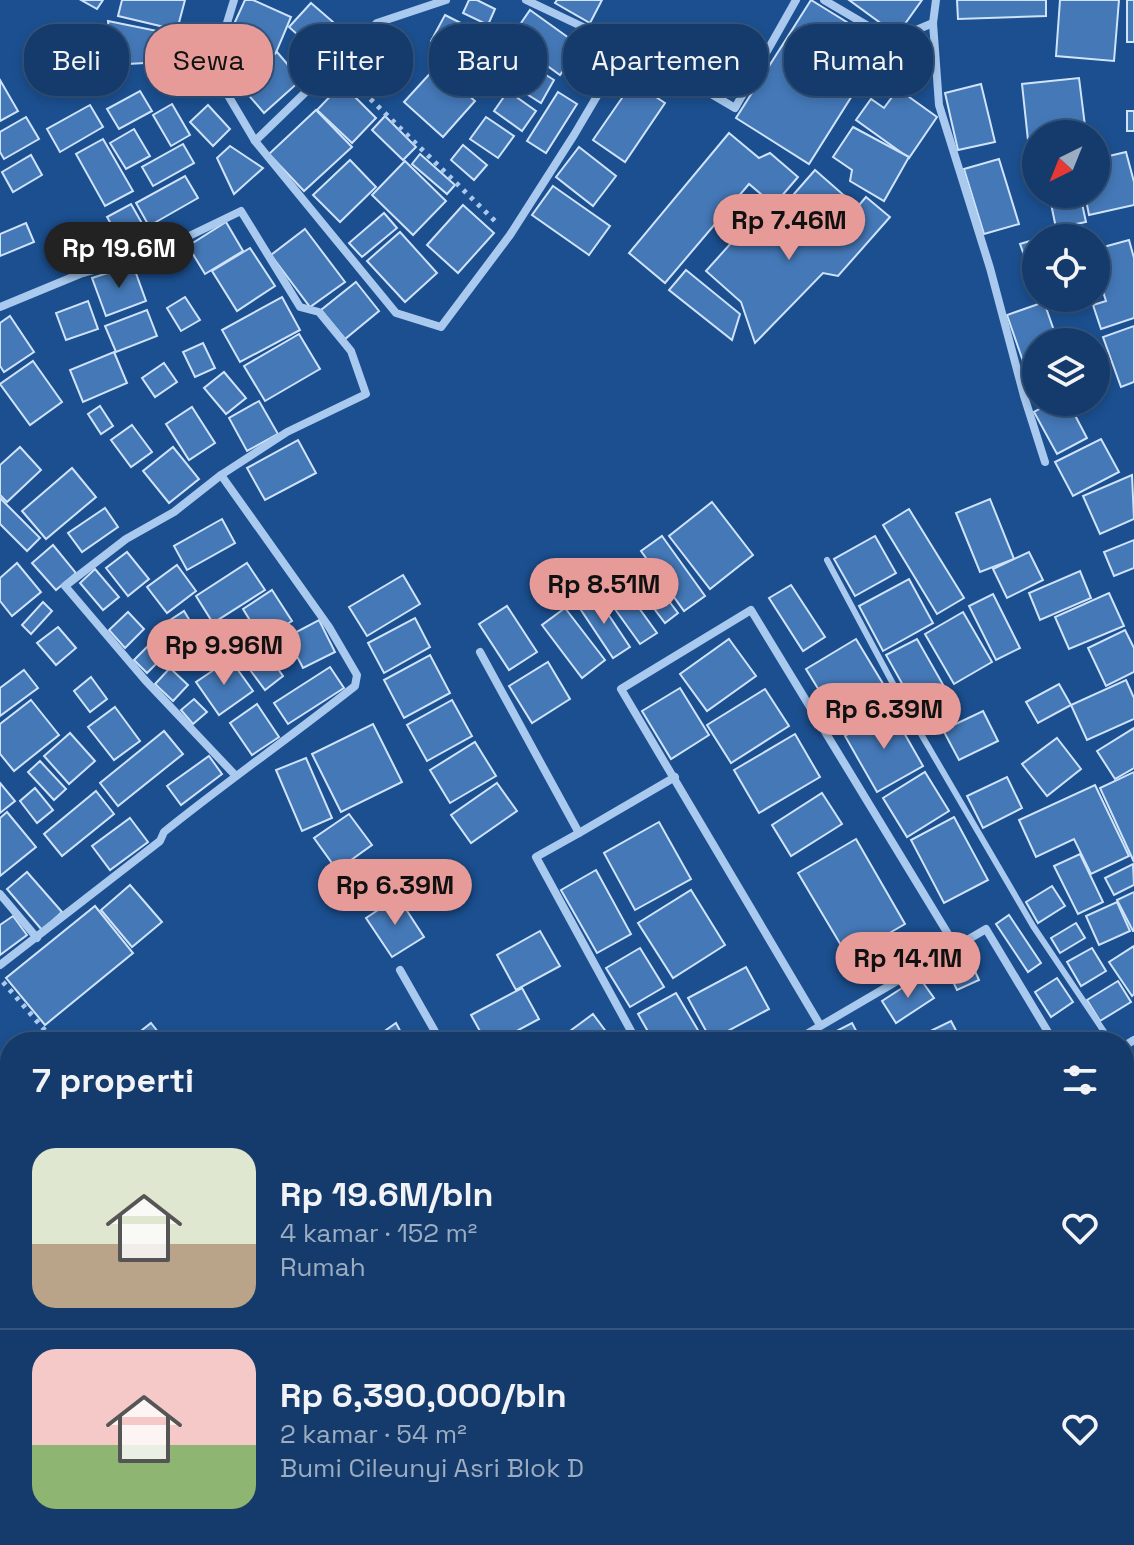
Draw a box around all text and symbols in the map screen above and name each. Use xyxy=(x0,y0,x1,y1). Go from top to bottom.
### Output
chip: Beli xyxy=(24,24,129,96)
chip: Sewa xyxy=(145,24,273,96)
chip: Filter xyxy=(289,24,413,96)
chip: Baru xyxy=(429,24,547,96)
chip: Apartemen xyxy=(563,24,768,96)
chip: Rumah xyxy=(784,24,933,96)
north arrow xyxy=(1022,120,1110,208)
map controls xyxy=(1022,120,1110,416)
pin: Rp 7.46M xyxy=(706,194,872,262)
text: Rp 7.46M xyxy=(731,203,847,237)
pin: Rp 19.6M xyxy=(36,222,202,290)
button: locate xyxy=(1022,224,1110,312)
text: Rp 19.6M xyxy=(62,231,176,265)
button: layers xyxy=(1022,328,1110,416)
pin: Rp 8.51M xyxy=(521,558,687,626)
text: Rp 8.51M xyxy=(548,567,660,601)
pin: Rp 9.96M xyxy=(141,619,307,687)
text: Rp 9.96M xyxy=(165,628,283,662)
pin: Rp 6.39M xyxy=(801,683,967,751)
text: Rp 6.39M xyxy=(825,692,943,726)
pin: Rp 6.39M xyxy=(312,859,478,927)
text: Rp 6.39M xyxy=(336,868,454,902)
pin: Rp 14.1M xyxy=(825,932,991,1000)
text: Rp 14.1M xyxy=(854,941,963,975)
icon: filters xyxy=(1058,1058,1102,1102)
text: 7 properti xyxy=(32,1059,194,1102)
text: Rp 19.6M/bln xyxy=(280,1173,494,1216)
icon: home xyxy=(96,1180,192,1276)
icon: heart xyxy=(1058,1206,1102,1250)
text: 4 kamar · 152 m² xyxy=(280,1216,477,1250)
text: Rumah xyxy=(280,1250,366,1284)
text: Rp 6,390,000/bln xyxy=(280,1374,567,1417)
icon: home xyxy=(96,1381,192,1477)
icon: heart xyxy=(1058,1407,1102,1451)
text: 2 kamar · 54 m² xyxy=(280,1417,467,1451)
text: Bumi Cileunyi Asri Blok D xyxy=(280,1451,584,1485)

